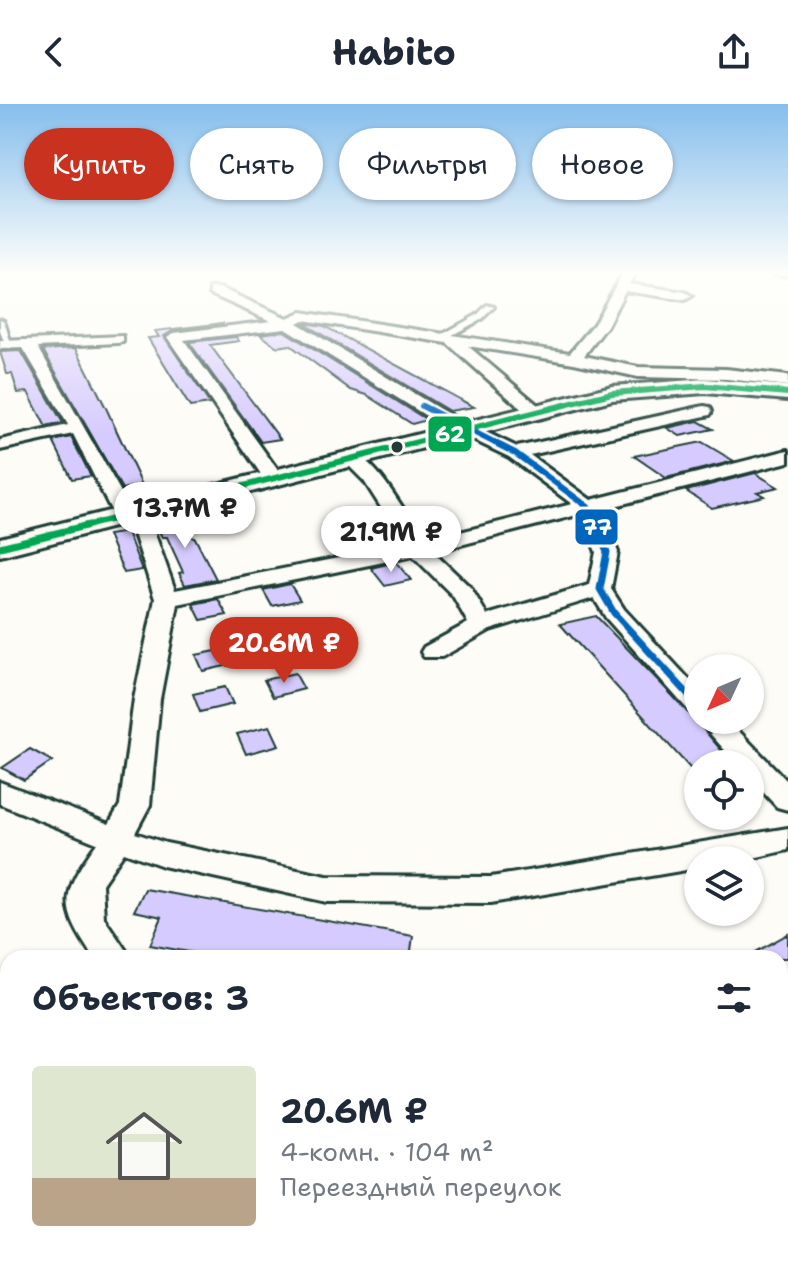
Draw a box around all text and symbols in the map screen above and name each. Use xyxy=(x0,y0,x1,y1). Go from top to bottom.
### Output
text: Habito xyxy=(332,28,456,77)
icon: back xyxy=(32,30,76,74)
icon: share xyxy=(712,30,756,74)
chip: Купить xyxy=(24,128,174,200)
chip: Снять xyxy=(190,128,323,200)
chip: Фильтры xyxy=(339,128,516,200)
chip: Новое xyxy=(532,128,673,200)
line badge: 62 xyxy=(427,415,473,453)
text: 62 xyxy=(435,420,465,449)
unlabelled marker xyxy=(389,439,405,455)
pin: 13.7M ₽ xyxy=(111,482,259,550)
text: 13.7M ₽ xyxy=(132,490,238,525)
pin: 21.9M ₽ xyxy=(317,506,465,574)
line badge: 77 xyxy=(574,508,619,546)
text: 77 xyxy=(582,513,612,542)
text: 21.9M ₽ xyxy=(339,514,443,549)
pin: 20.6M ₽ xyxy=(210,617,358,685)
text: 20.6M ₽ xyxy=(227,625,341,660)
north arrow xyxy=(684,654,764,734)
map controls xyxy=(684,654,764,926)
button: locate xyxy=(684,750,764,830)
button: layers xyxy=(684,846,764,926)
text: Объектов: 3 xyxy=(32,975,249,1021)
icon: filters xyxy=(712,976,756,1020)
text: 20.6M ₽ xyxy=(280,1088,428,1134)
icon: home xyxy=(96,1098,192,1194)
text: 4-комн. · 104 m² xyxy=(280,1134,494,1169)
text: Переездный переулок xyxy=(280,1169,562,1204)

